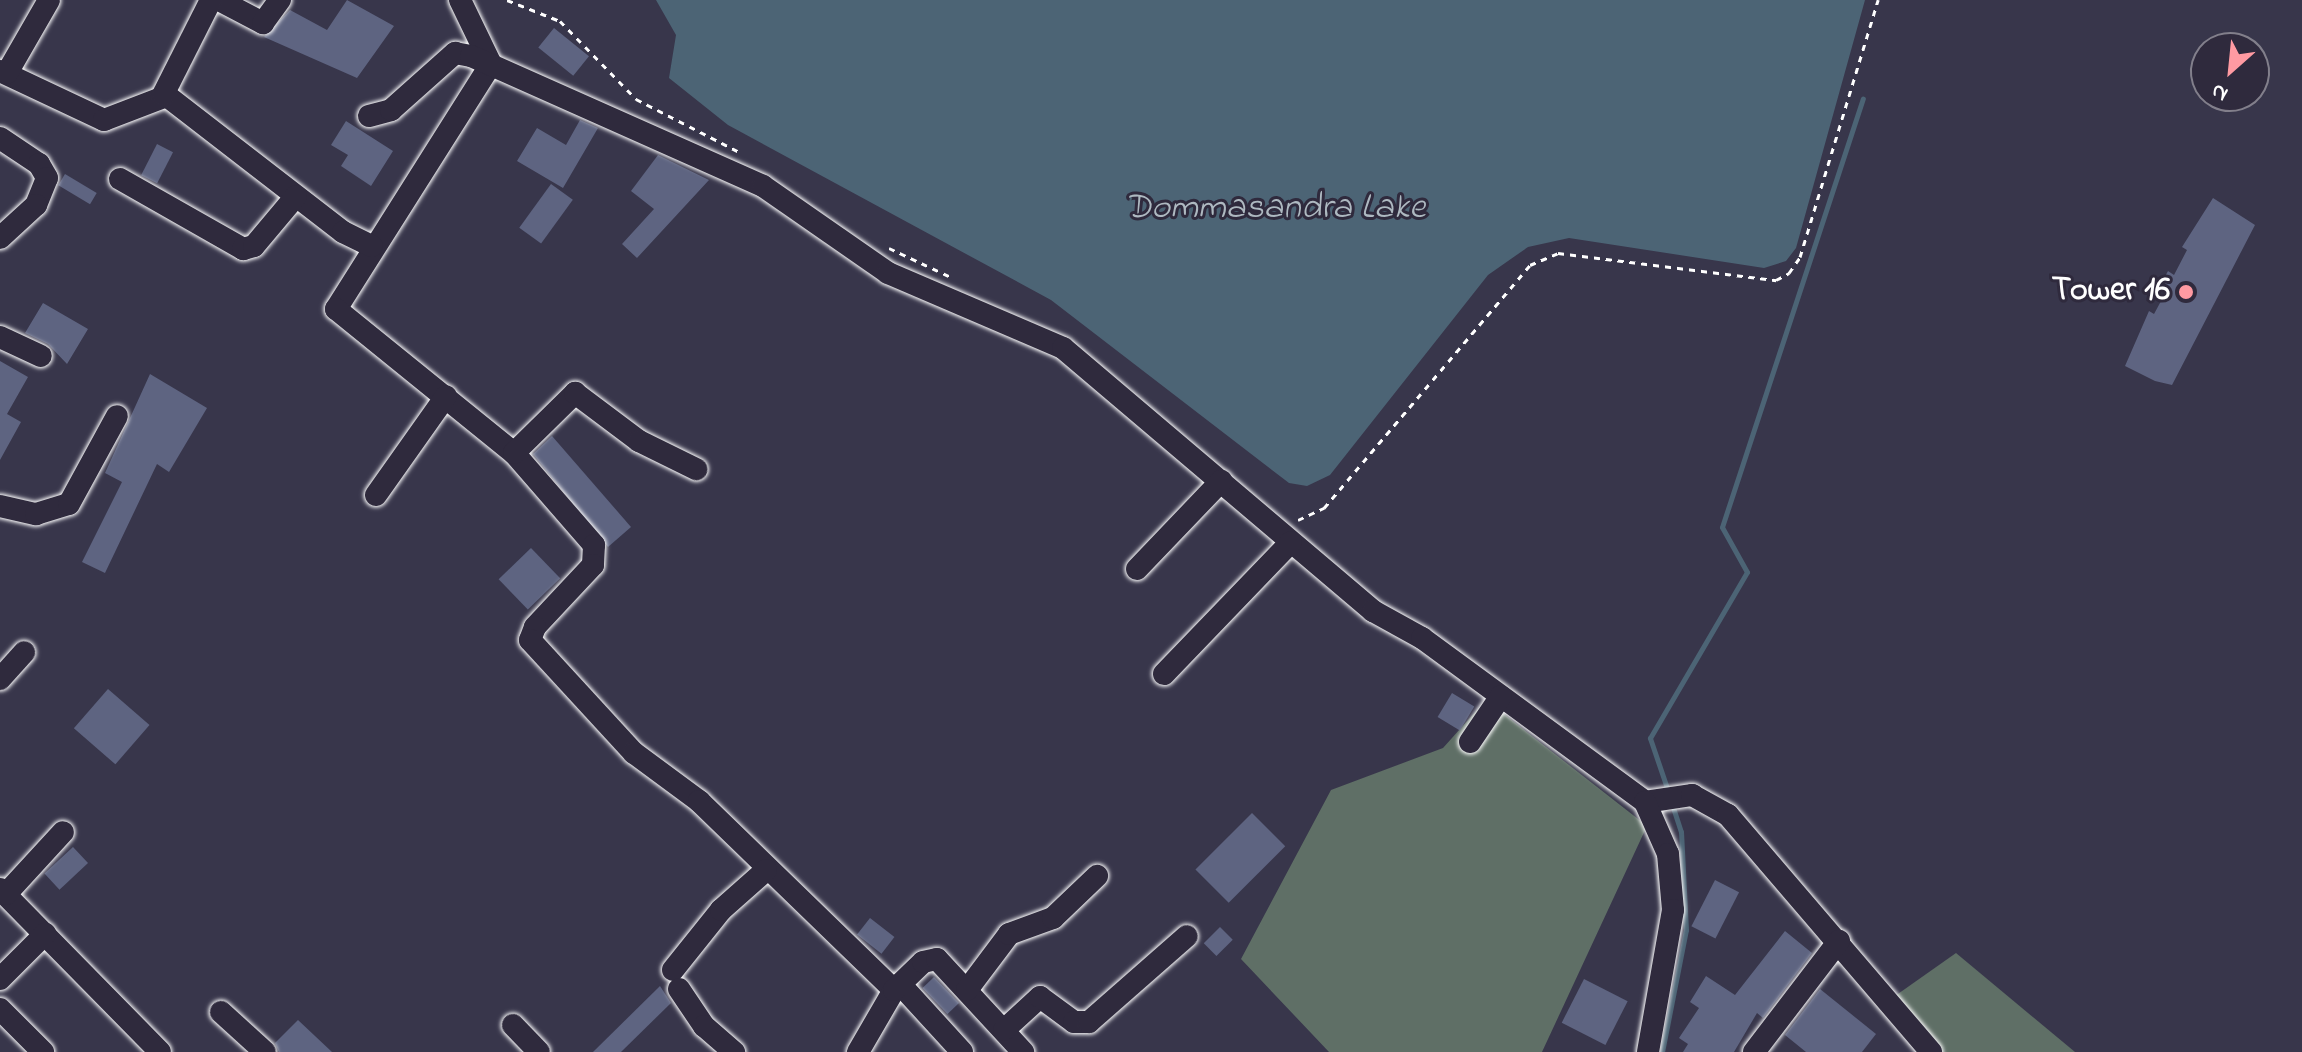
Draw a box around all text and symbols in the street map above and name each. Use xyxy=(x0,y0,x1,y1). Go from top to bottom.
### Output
north arrow xyxy=(2190,32,2270,112)
text: N xyxy=(2206,74,2234,109)
water label: Dommasandra Lake xyxy=(1125,187,1425,231)
place label: Tower 16 xyxy=(2052,272,2170,312)
marker: Tower 16 xyxy=(2177,283,2195,301)

